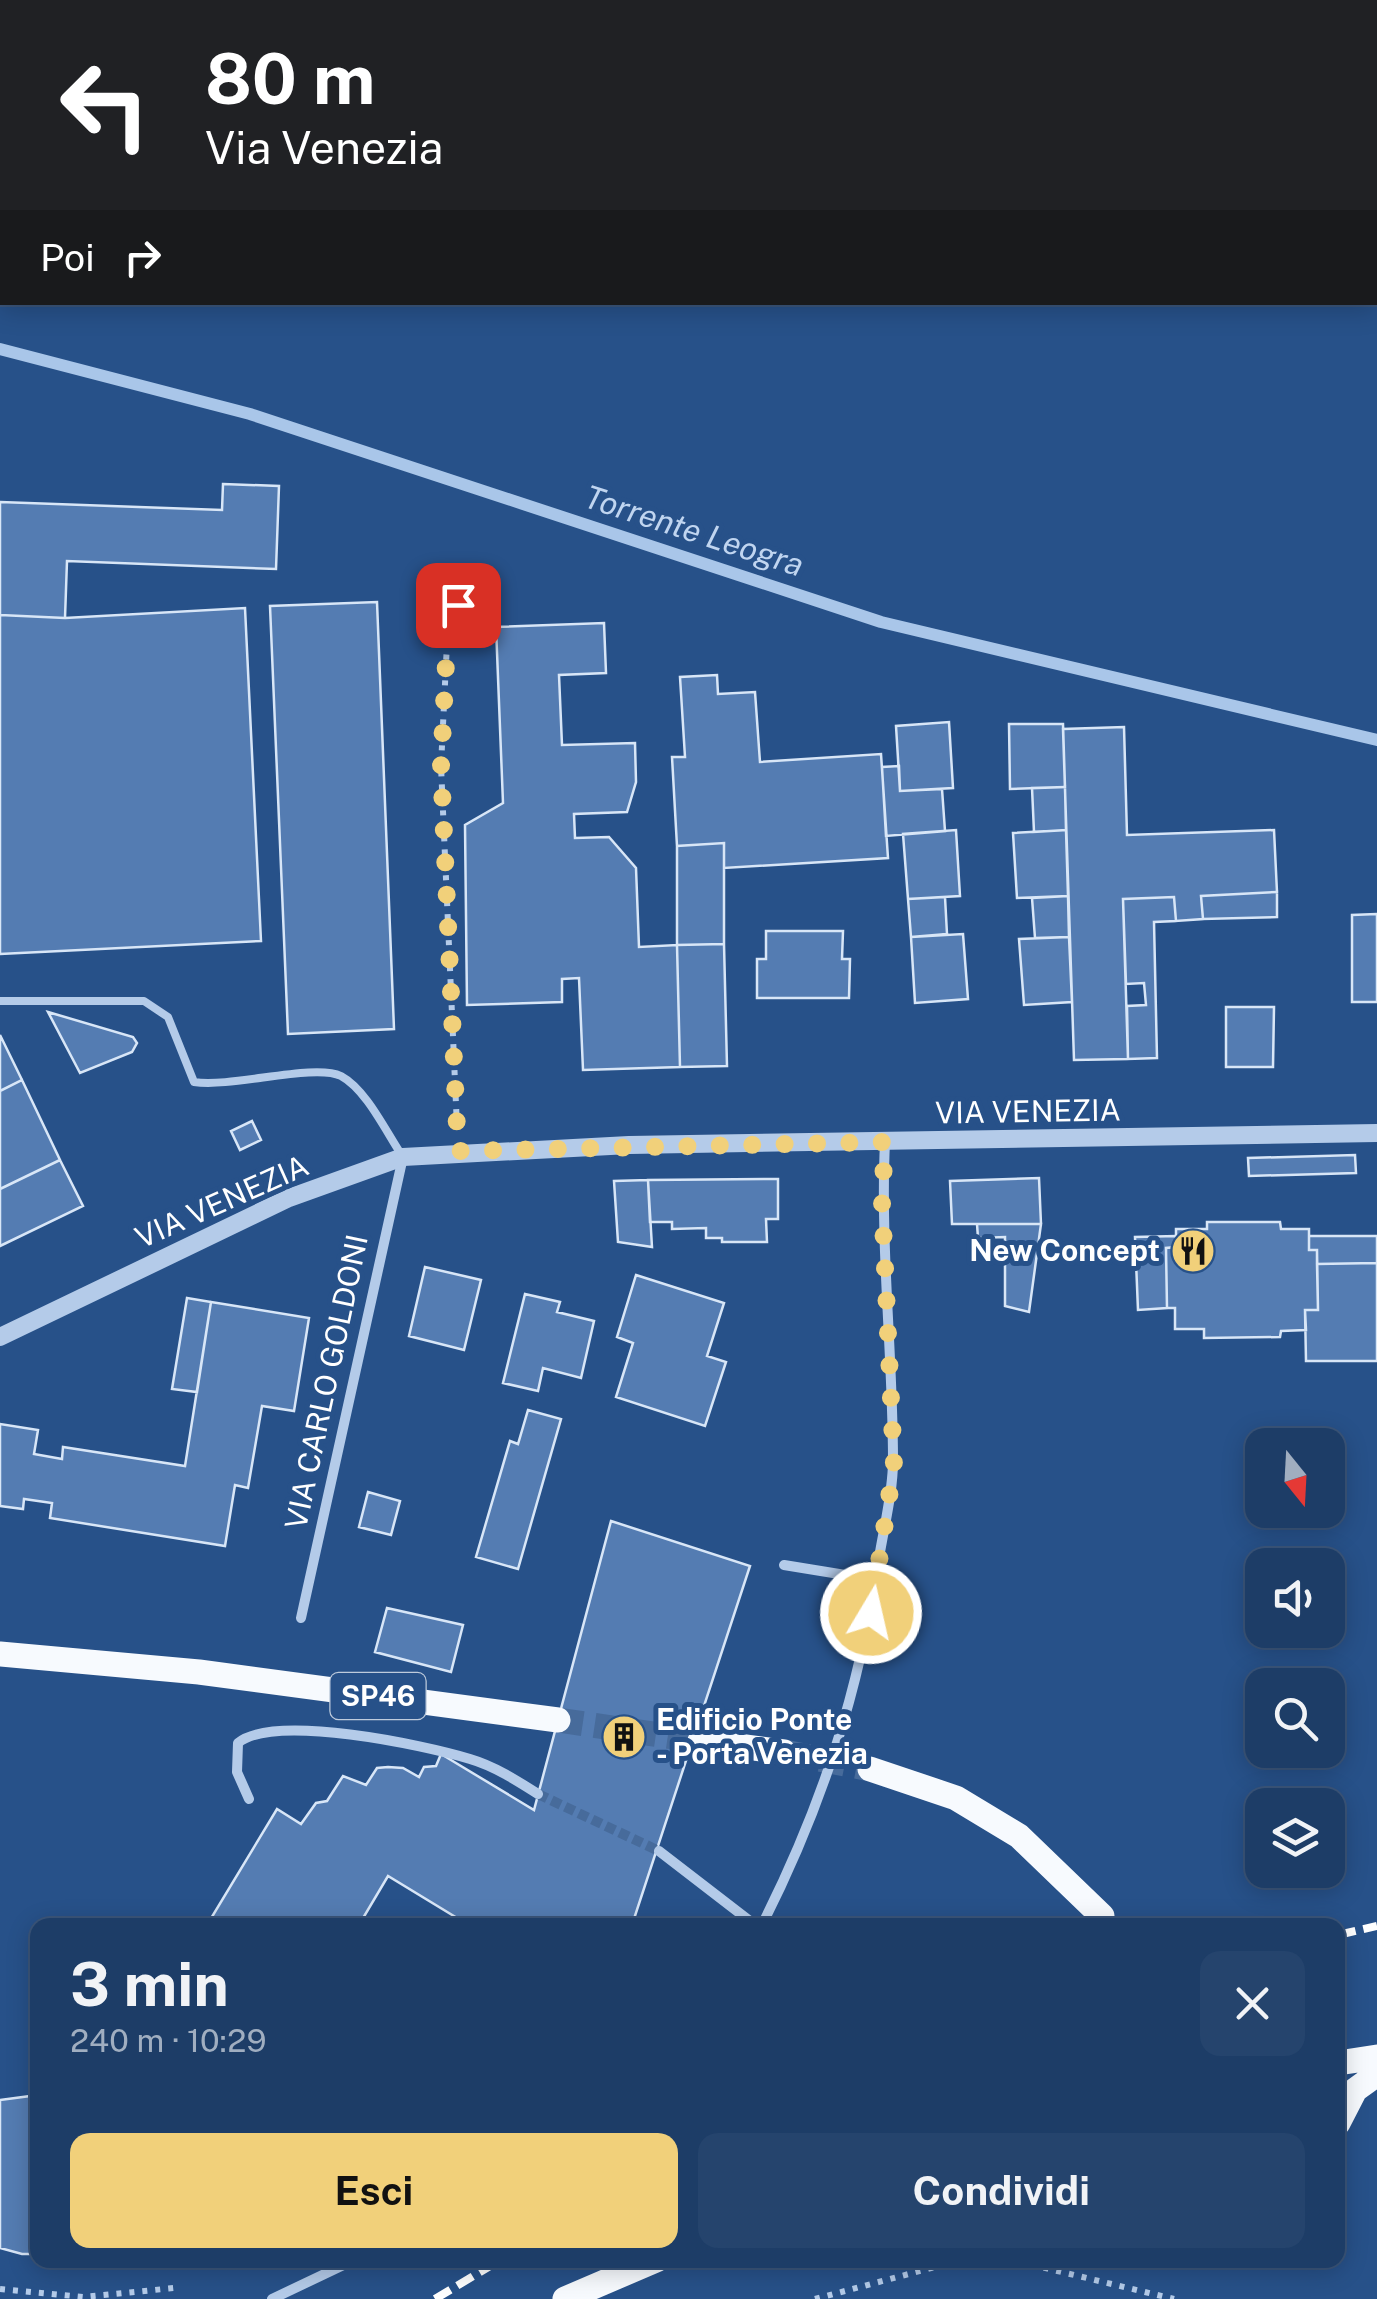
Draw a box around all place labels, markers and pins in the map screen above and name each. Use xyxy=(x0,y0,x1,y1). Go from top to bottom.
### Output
pin xyxy=(416,563,501,648)
restaurant icon: New Concept xyxy=(1170,1228,1216,1274)
place label: New Concept xyxy=(969,1232,1160,1268)
place label: Edificio Ponte - Porta Venezia xyxy=(656,1701,868,1771)
building icon: Edificio Ponte - Porta Venezia xyxy=(601,1714,647,1760)

